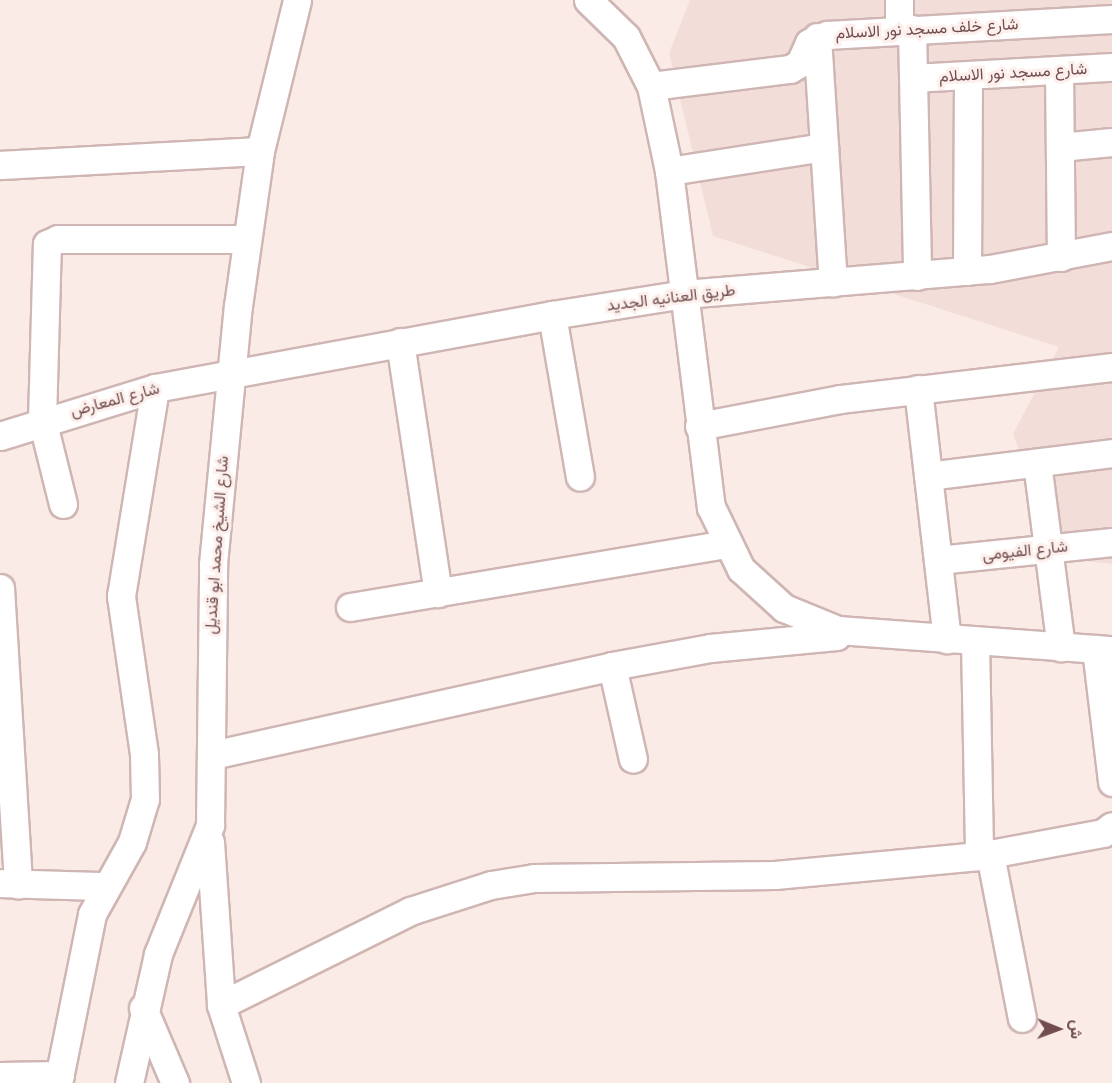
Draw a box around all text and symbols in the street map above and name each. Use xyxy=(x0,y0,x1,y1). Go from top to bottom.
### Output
street label: شارع خلف مسجد نور الاسلام xyxy=(835,15,1019,43)
street label: شارع مسجد نور الاسلام xyxy=(939,60,1087,86)
street label: طريق العنانيه الجديد xyxy=(606,281,736,315)
street label: شارع المعارض xyxy=(68,379,162,421)
street label: شارع الشيخ محمد ابو قنديل xyxy=(201,455,233,635)
street label: شارع الفيومى xyxy=(981,537,1069,565)
north arrow xyxy=(1028,999,1088,1059)
text: ش xyxy=(1065,1019,1088,1039)

